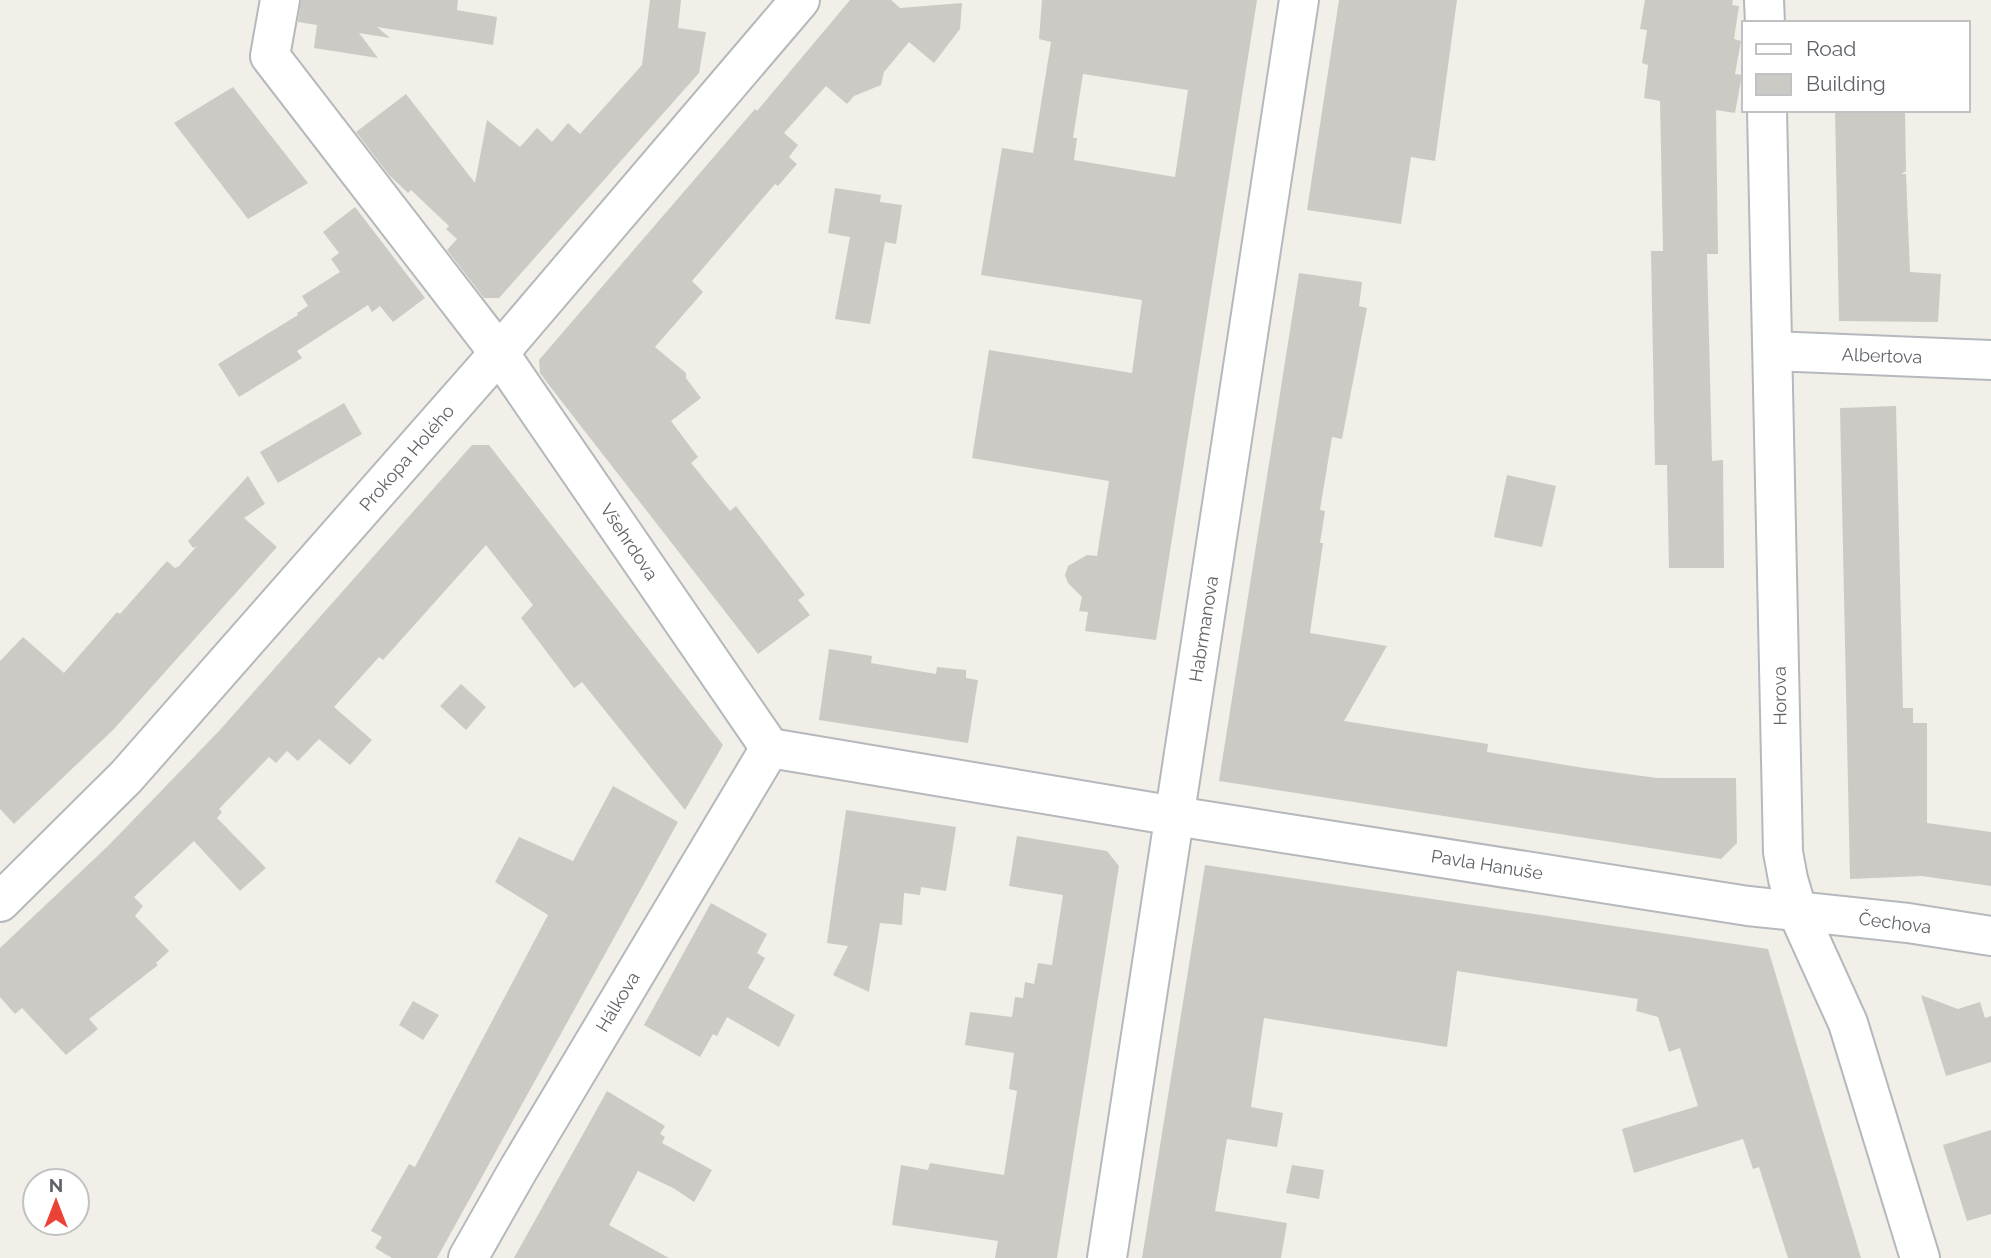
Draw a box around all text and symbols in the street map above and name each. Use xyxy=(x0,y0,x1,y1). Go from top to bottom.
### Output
legend xyxy=(1742,21,1970,112)
text: Road xyxy=(1806,36,1856,61)
text: Building xyxy=(1806,71,1886,96)
street label: Albertova xyxy=(1841,344,1923,367)
street label: Prokopa Holého xyxy=(355,400,459,515)
street label: Všehrdova xyxy=(596,499,663,584)
street label: Habrmanova xyxy=(1185,575,1222,683)
street label: Horova xyxy=(1768,666,1791,726)
street label: Pavla Hanuše xyxy=(1430,845,1545,884)
street label: Čechova xyxy=(1858,907,1933,937)
street label: Hálkova xyxy=(591,968,644,1036)
north arrow xyxy=(21,1167,91,1237)
text: N xyxy=(49,1174,63,1196)

